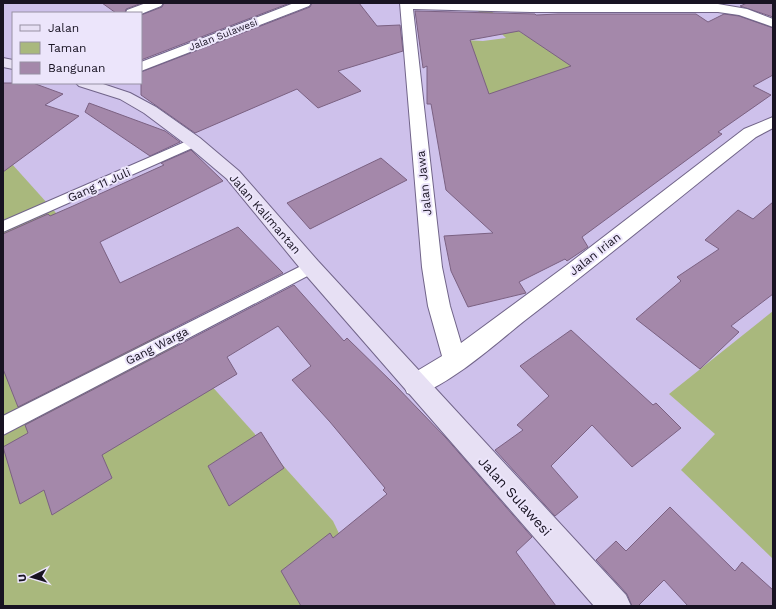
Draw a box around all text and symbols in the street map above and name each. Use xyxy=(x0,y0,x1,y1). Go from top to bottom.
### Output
legend xyxy=(12,12,142,84)
street label: Jalan Sulawesi xyxy=(187,16,259,53)
text: Jalan xyxy=(48,21,79,35)
text: Taman xyxy=(48,41,86,55)
text: Bangunan xyxy=(48,61,106,75)
street label: Jalan Jawa xyxy=(414,150,434,216)
street label: Gang 11 Juli xyxy=(65,165,133,205)
street label: Jalan Kalimantan xyxy=(226,171,304,257)
street label: Jalan Irian xyxy=(567,230,623,278)
street label: Gang Warga xyxy=(123,324,191,368)
street label: Jalan Sulawesi xyxy=(475,453,555,539)
north arrow xyxy=(12,557,52,597)
text: U xyxy=(16,573,29,582)

